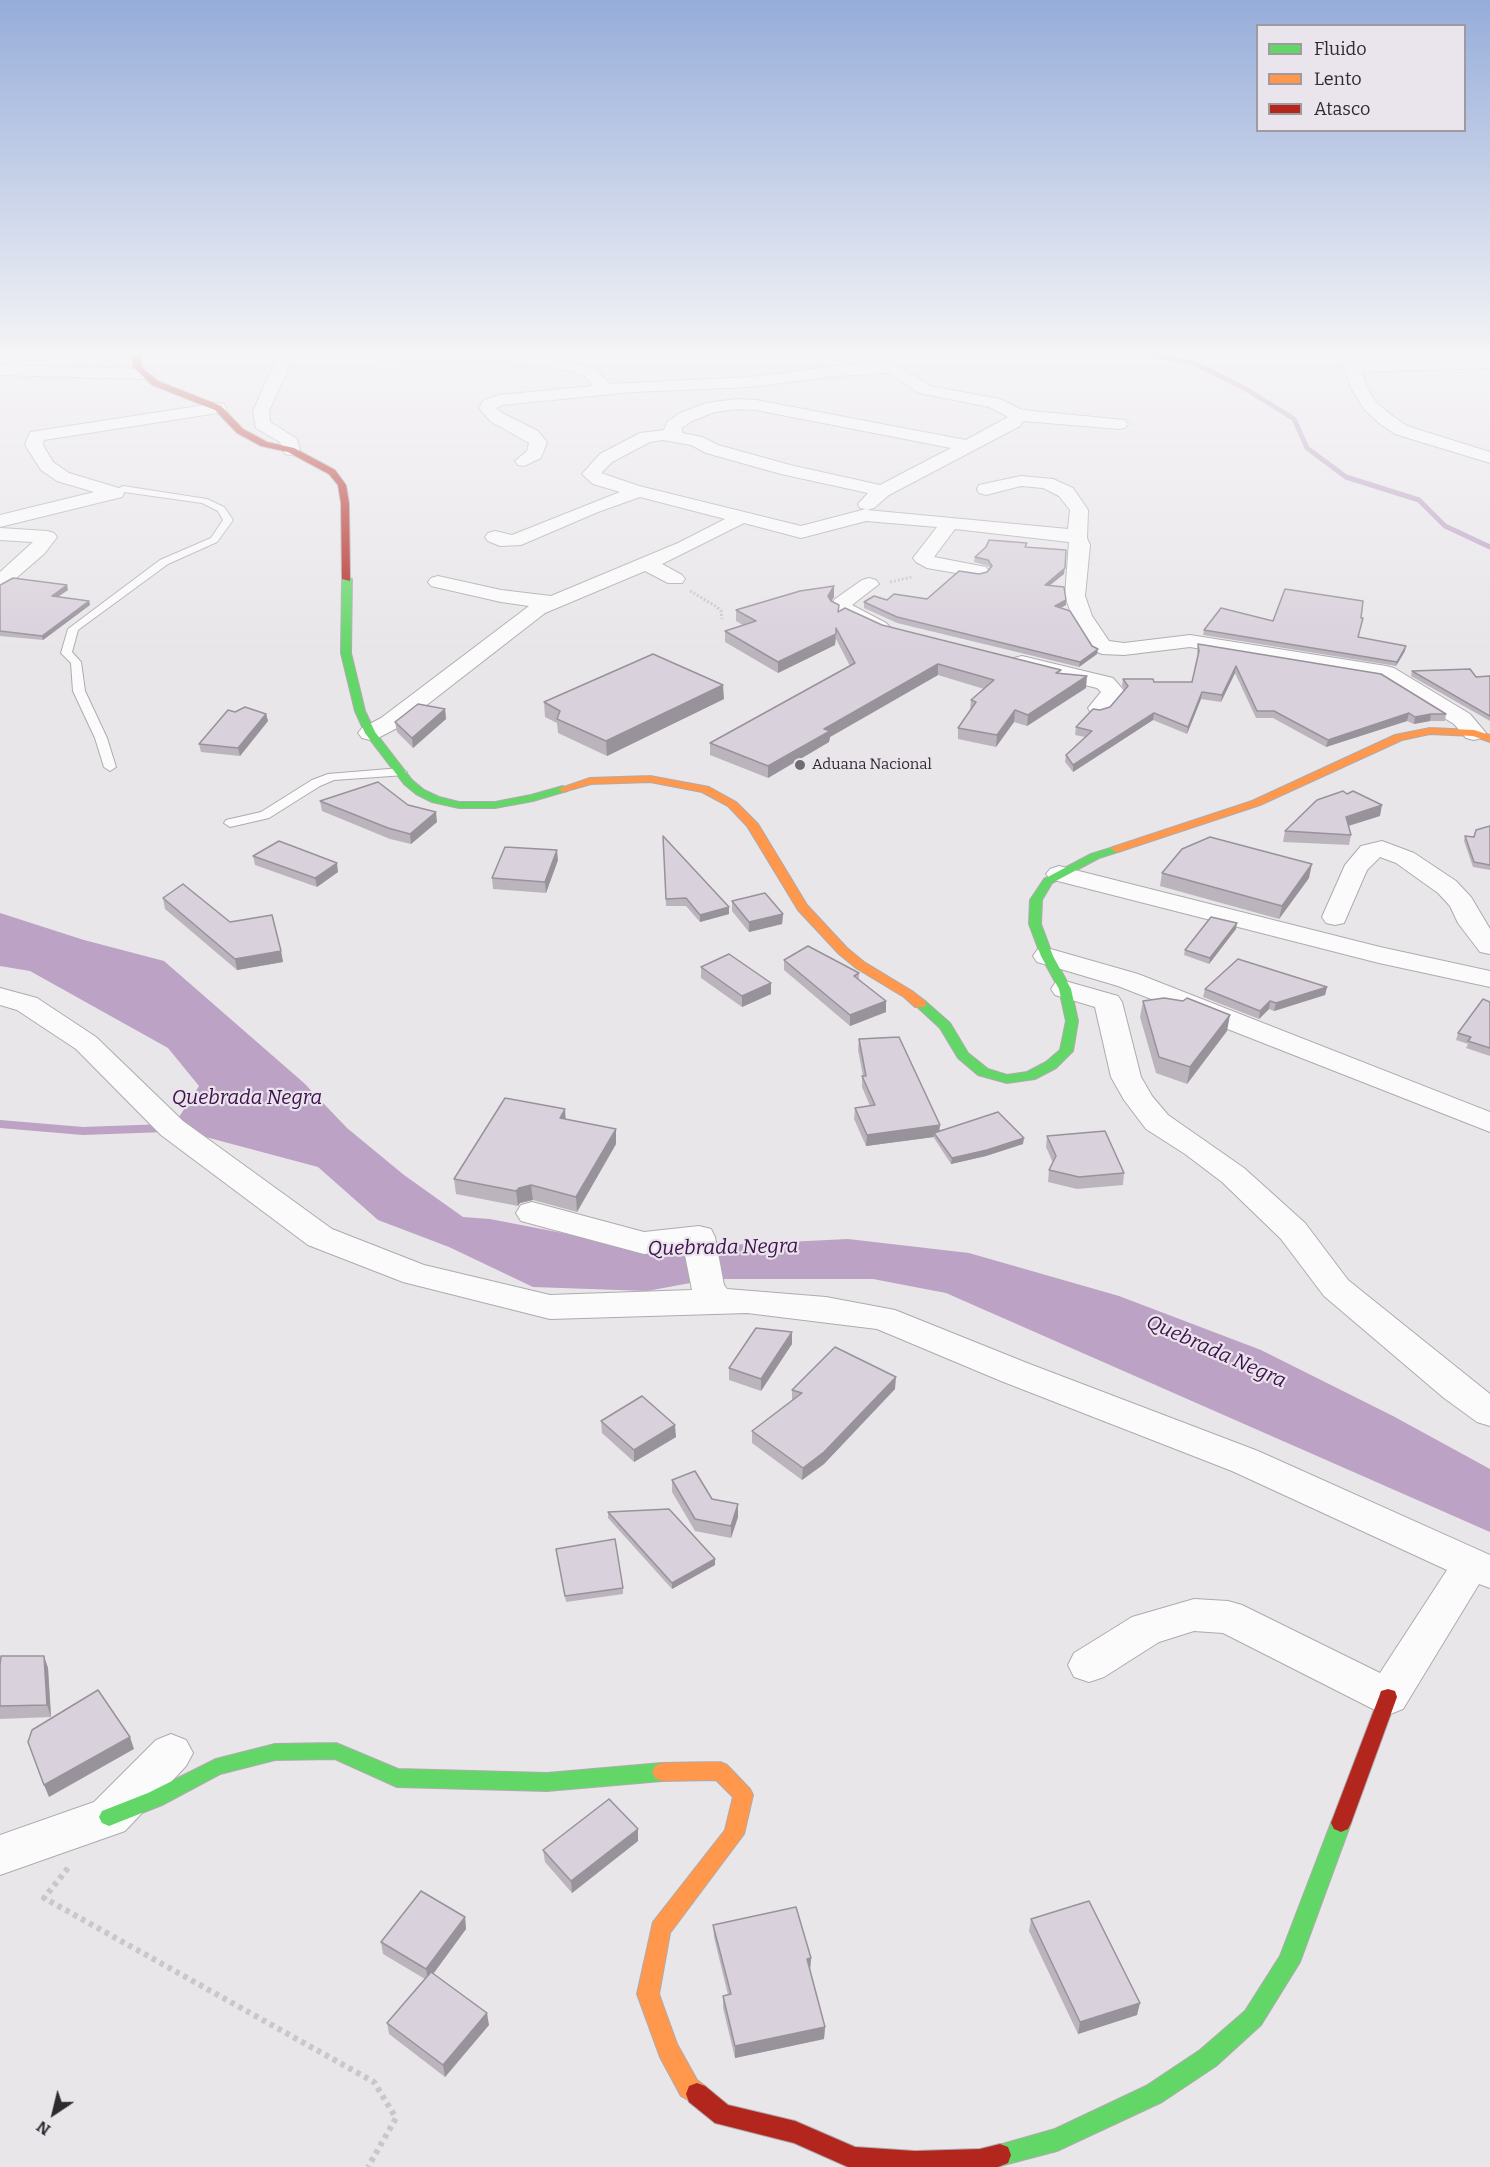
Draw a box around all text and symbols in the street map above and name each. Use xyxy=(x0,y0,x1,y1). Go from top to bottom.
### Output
legend xyxy=(1256,24,1466,132)
text: Fluido xyxy=(1314,38,1367,60)
text: Lento xyxy=(1314,68,1362,90)
text: Atasco xyxy=(1314,98,1370,120)
place label: Aduana Nacional xyxy=(812,756,932,774)
marker: Aduana Nacional xyxy=(793,758,807,772)
water label: Quebrada Negra xyxy=(172,1086,322,1110)
water label: Quebrada Negra xyxy=(647,1235,799,1261)
water label: Quebrada Negra xyxy=(1142,1310,1290,1394)
north arrow xyxy=(24,2083,84,2143)
text: N xyxy=(33,2117,54,2139)

